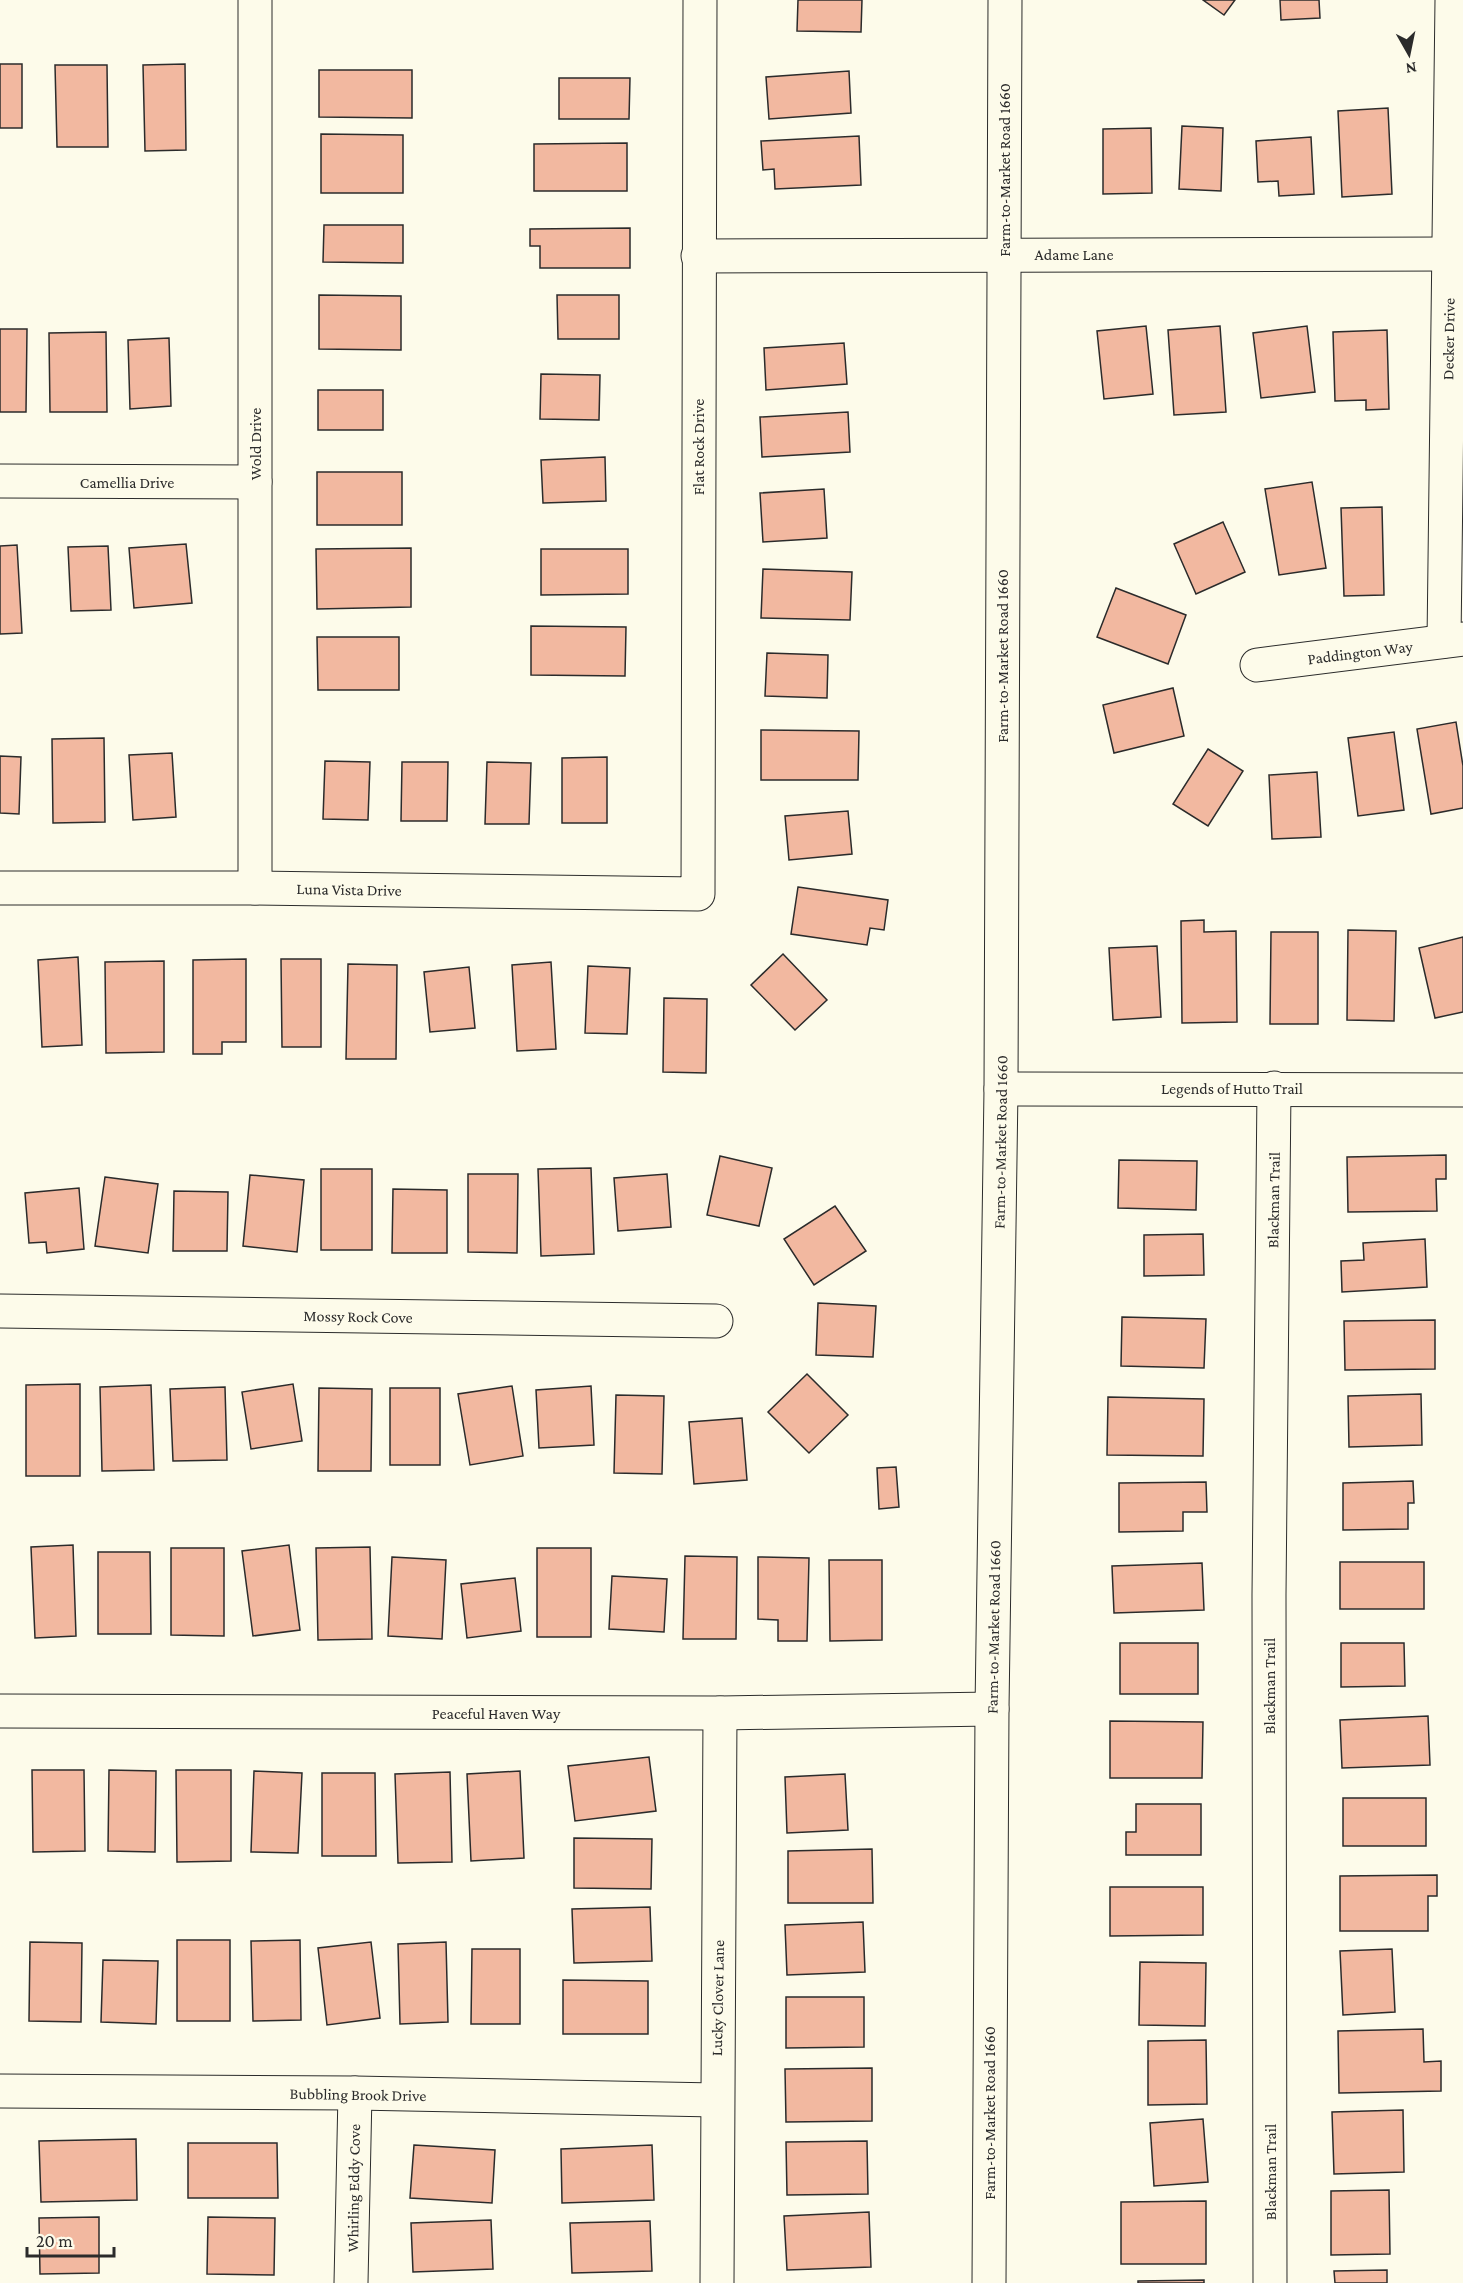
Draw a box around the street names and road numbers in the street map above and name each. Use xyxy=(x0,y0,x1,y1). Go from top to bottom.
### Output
street label: Farm-to-Market Road 1660 xyxy=(996,83,1013,257)
street label: Adame Lane xyxy=(1035,246,1113,263)
street label: Decker Drive xyxy=(1439,298,1458,380)
street label: Flat Rock Drive xyxy=(690,399,707,495)
street label: Wold Drive xyxy=(247,408,264,480)
street label: Camellia Drive xyxy=(80,474,174,491)
street label: Farm-to-Market Road 1660 xyxy=(994,569,1011,743)
street label: Paddington Way xyxy=(1306,638,1414,668)
street label: Luna Vista Drive xyxy=(296,880,402,899)
street label: Farm-to-Market Road 1660 xyxy=(990,1055,1011,1229)
street label: Legends of Hutto Trail xyxy=(1161,1080,1303,1098)
street label: Blackman Trail xyxy=(1264,1152,1283,1248)
street label: Mossy Rock Cove xyxy=(303,1307,413,1327)
street label: Farm-to-Market Road 1660 xyxy=(983,1540,1004,1714)
street label: Blackman Trail xyxy=(1261,1638,1278,1734)
street label: Peaceful Haven Way xyxy=(432,1705,561,1723)
street label: Lucky Clover Lane xyxy=(708,1940,728,2056)
street label: Farm-to-Market Road 1660 xyxy=(981,2026,998,2200)
street label: Bubbling Brook Drive xyxy=(289,2085,427,2105)
street label: Whirling Eddy Cove xyxy=(344,2124,364,2252)
street label: Blackman Trail xyxy=(1262,2124,1279,2220)

